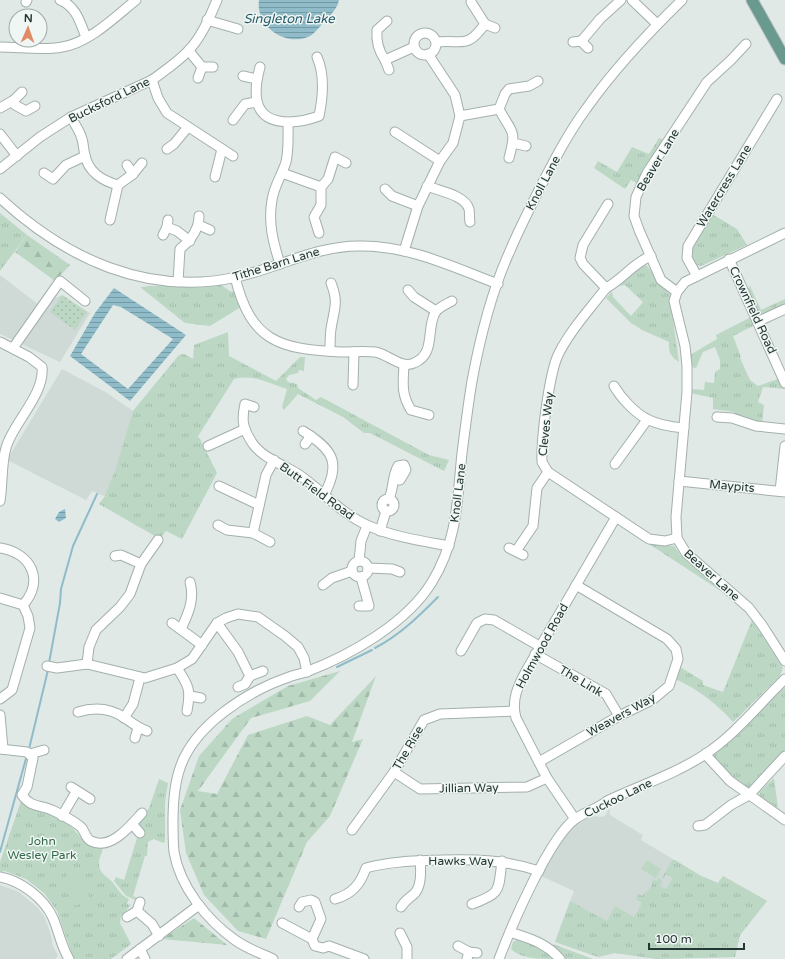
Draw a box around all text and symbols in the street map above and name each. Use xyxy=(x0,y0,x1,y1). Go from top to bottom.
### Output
north arrow xyxy=(8,8,48,48)
water label: Singleton Lake xyxy=(243,11,335,27)
text: N xyxy=(24,12,33,25)
street label: Bucksford Lane xyxy=(66,74,152,126)
street label: Beaver Lane xyxy=(634,126,682,194)
street label: Watercress Lane xyxy=(694,142,754,230)
street label: Knoll Lane xyxy=(523,153,563,213)
street label: Tithe Barn Lane xyxy=(231,244,321,284)
street label: Crownfield Road xyxy=(727,264,779,356)
street label: Cleves Way xyxy=(536,391,556,457)
street label: Butt Field Road xyxy=(277,459,357,523)
street label: Knoll Lane xyxy=(447,462,469,523)
street label: Maypits xyxy=(709,477,756,495)
street label: Beaver Lane xyxy=(681,546,743,604)
street label: Holmwood Road xyxy=(513,601,571,691)
street label: The Link xyxy=(557,663,606,700)
street label: Weavers Way xyxy=(584,690,658,740)
street label: The Rise xyxy=(390,723,426,773)
street label: Cuckoo Lane xyxy=(582,775,654,820)
street label: Jillian Way xyxy=(439,780,499,796)
park label: John Wesley Park xyxy=(7,834,77,862)
street label: Hawks Way xyxy=(428,854,494,868)
scale bar xyxy=(649,925,744,951)
text: 100 m xyxy=(655,932,692,946)

